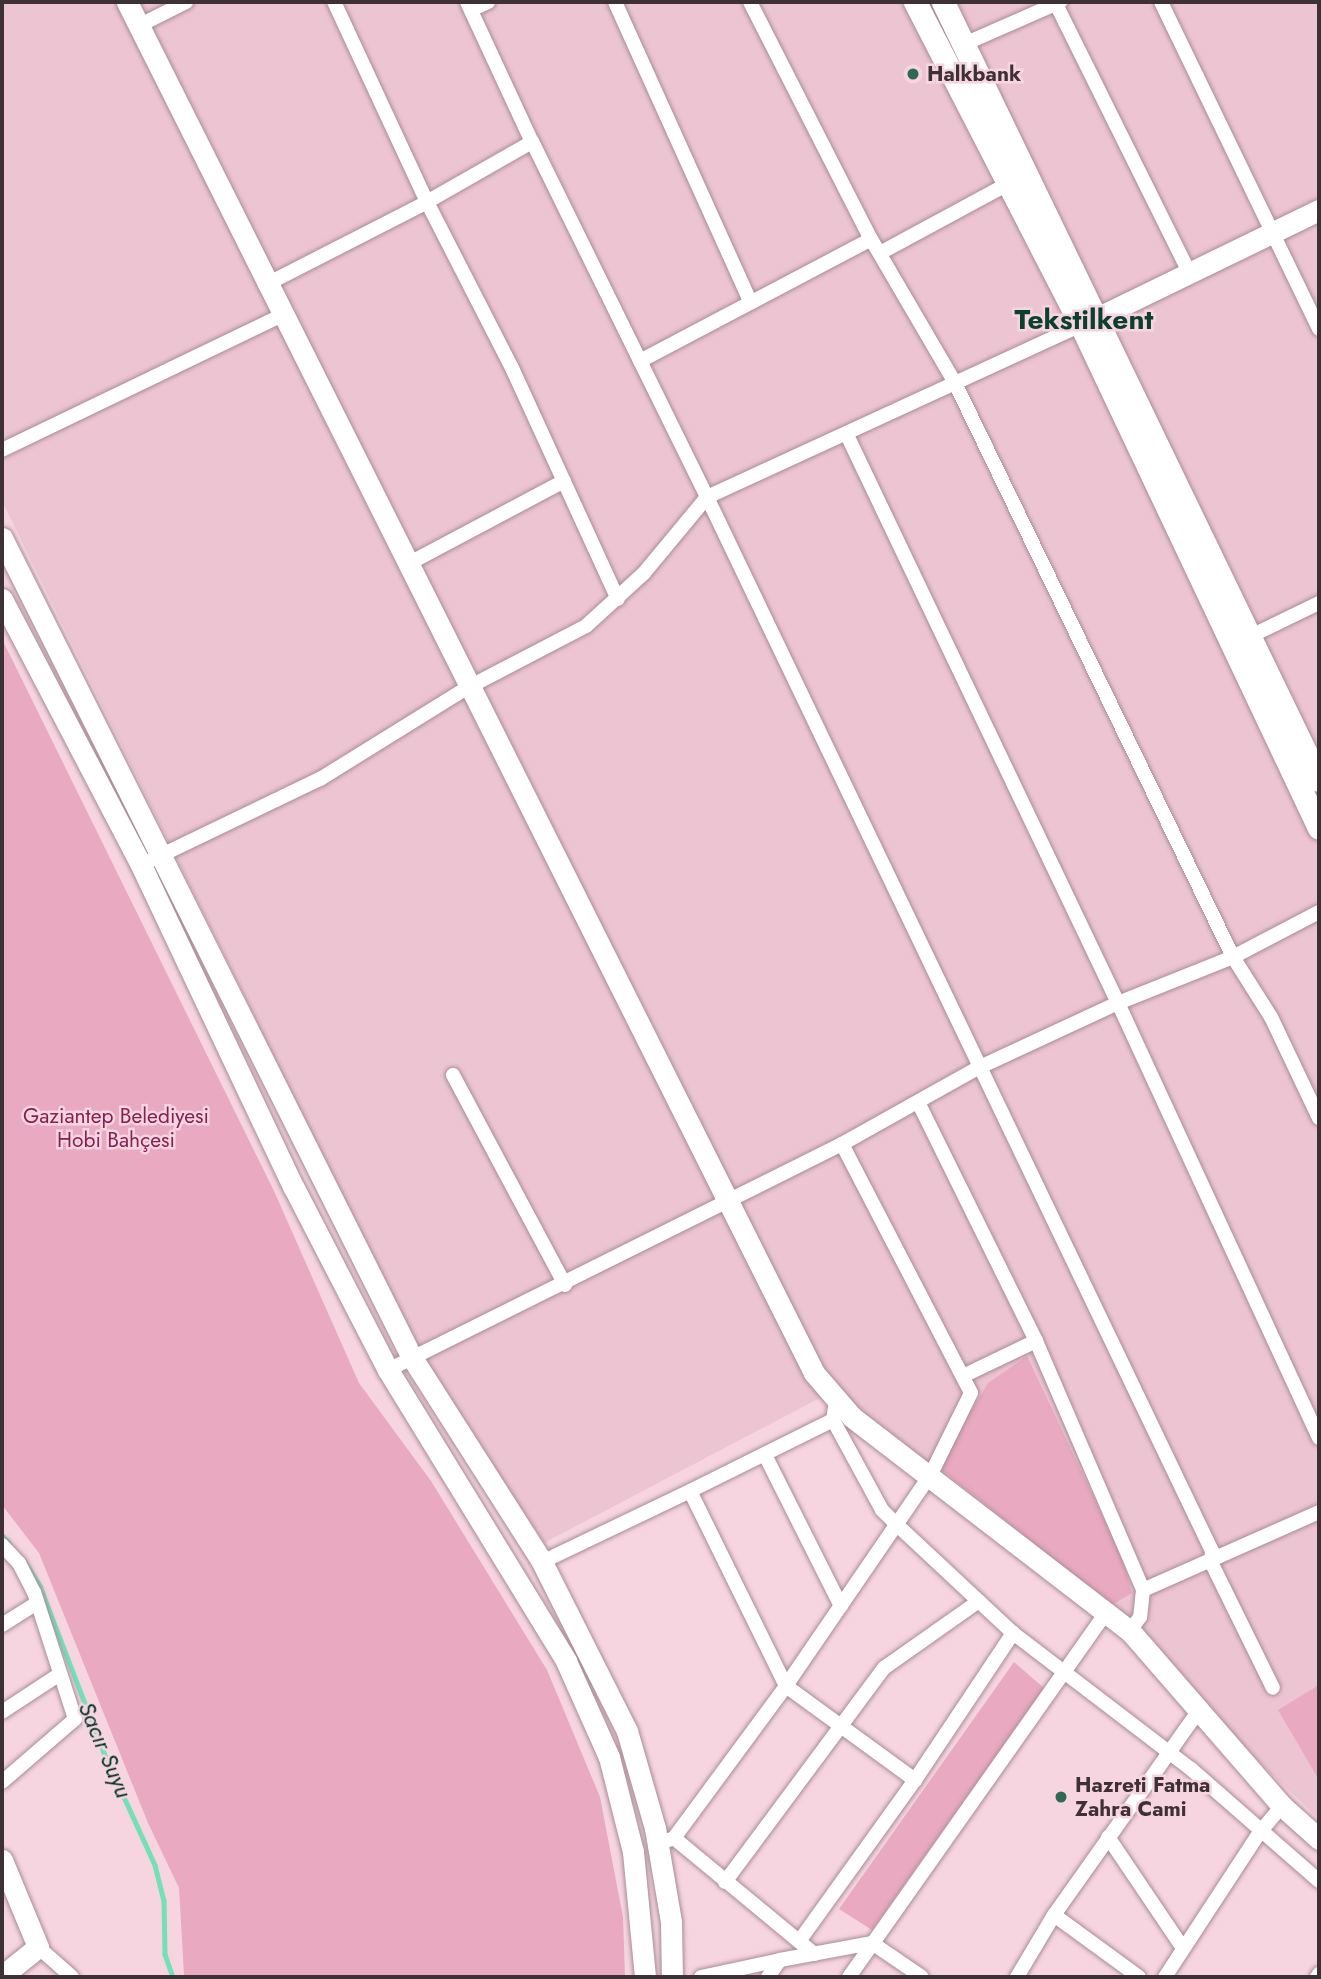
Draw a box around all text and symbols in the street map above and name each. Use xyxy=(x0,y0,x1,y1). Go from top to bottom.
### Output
place label: Halkbank xyxy=(927,61,1021,87)
marker: Halkbank xyxy=(905,66,921,82)
district label: Tekstilkent xyxy=(1015,303,1153,337)
park label: Gaziantep Belediyesi Hobi Bahçesi xyxy=(23,1103,209,1153)
water label: Sacır Suyu xyxy=(72,1698,138,1802)
place label: Hazreti Fatma Zahra Cami xyxy=(1075,1772,1210,1822)
marker: Hazreti Fatma Zahra Cami xyxy=(1053,1789,1069,1805)

